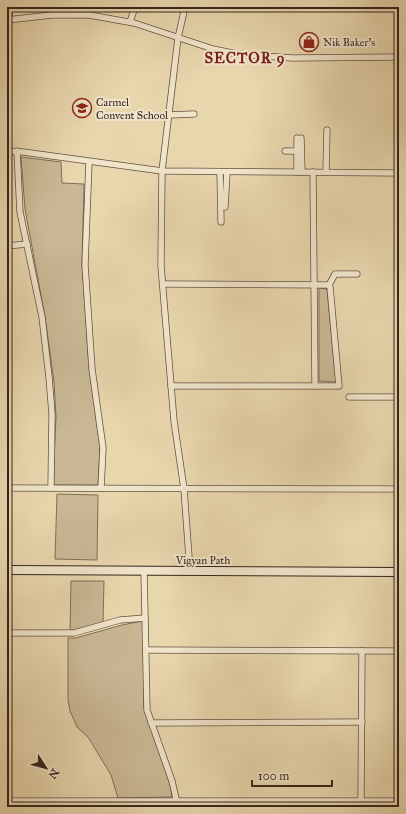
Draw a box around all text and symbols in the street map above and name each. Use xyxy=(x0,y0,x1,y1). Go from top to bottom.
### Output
shop icon: Nik Baker's xyxy=(298,31,320,53)
place label: Nik Baker's xyxy=(323,36,375,49)
district label: SECTOR 9 xyxy=(204,49,286,68)
place label: Carmel Convent School xyxy=(96,96,168,122)
school or university icon: Carmel Convent School xyxy=(71,97,93,119)
street label: Vigyan Path xyxy=(175,554,230,567)
north arrow xyxy=(26,748,66,788)
scale bar xyxy=(252,762,332,788)
text: N xyxy=(45,766,62,782)
text: 100 m xyxy=(258,769,289,783)

